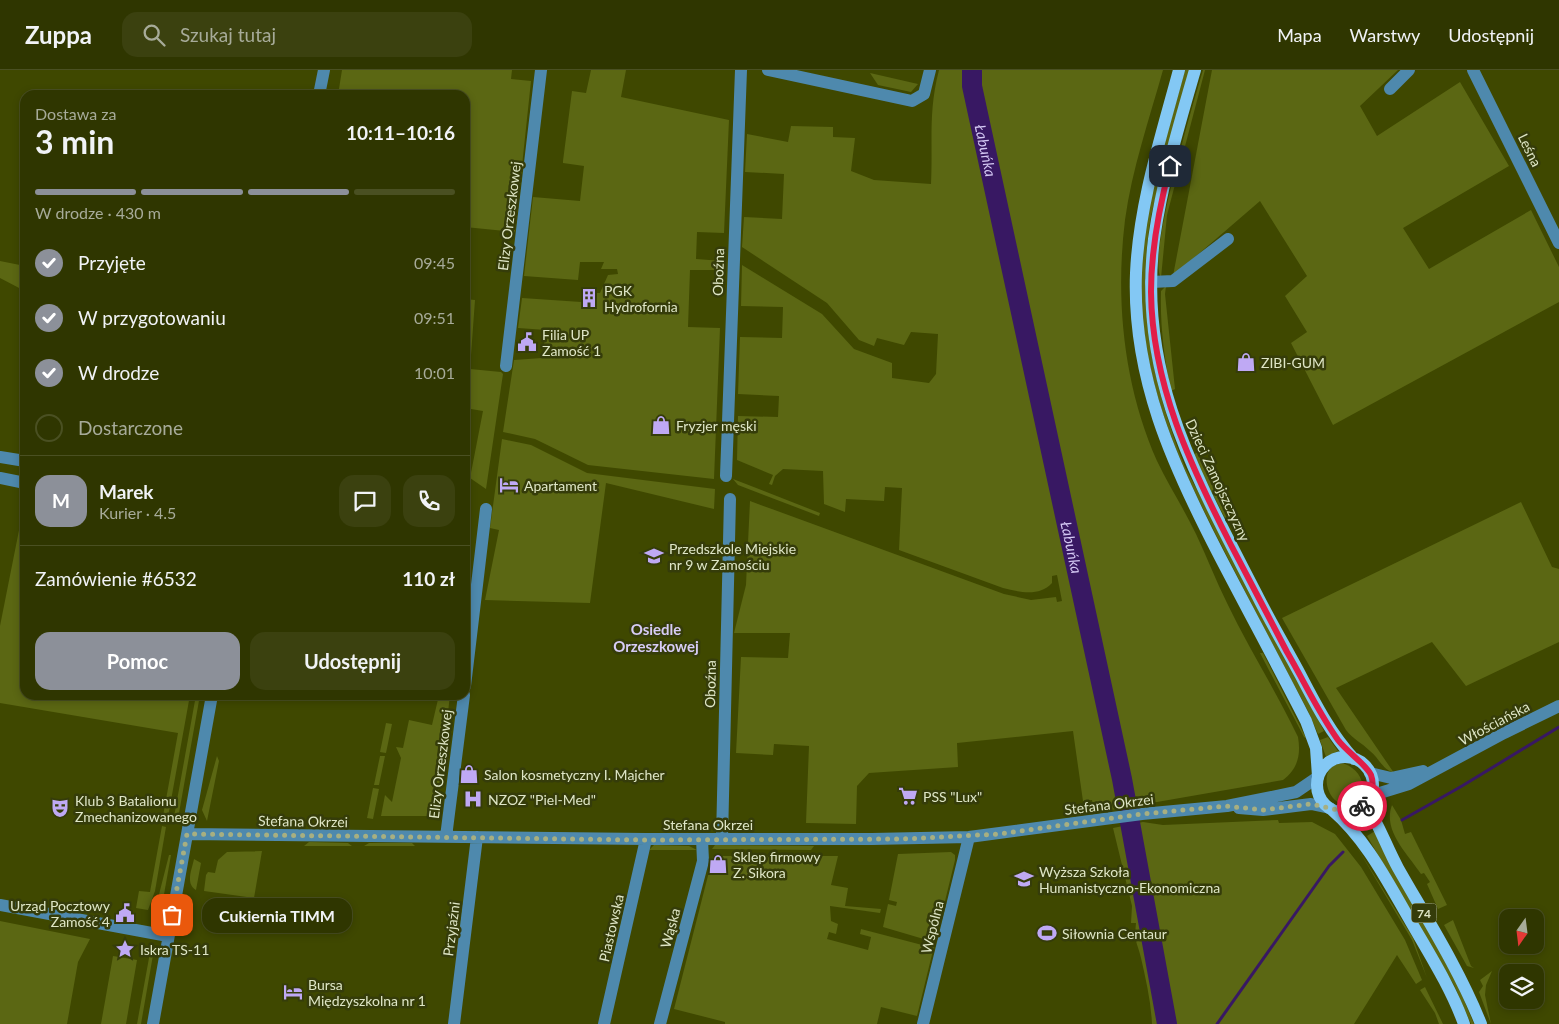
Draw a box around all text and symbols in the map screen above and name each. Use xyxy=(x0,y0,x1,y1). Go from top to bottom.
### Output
search box xyxy=(122,12,472,57)
text: Zuppa xyxy=(25,20,92,49)
icon: search xyxy=(140,21,168,49)
text: Szukaj tutaj xyxy=(180,23,276,46)
text: Mapa xyxy=(1277,24,1322,46)
text: Warstwy xyxy=(1350,24,1420,46)
text: Udostępnij xyxy=(1448,24,1534,46)
text: Dostawa za xyxy=(35,104,116,123)
text: 10:11–10:16 xyxy=(346,121,455,144)
text: 3 min xyxy=(35,122,114,161)
water label: Łabuńka xyxy=(972,123,1000,179)
street label: Leśna xyxy=(1515,131,1545,169)
pin xyxy=(1149,145,1191,187)
icon: home xyxy=(1156,152,1184,180)
street label: Elizy Orzeszkowej xyxy=(494,160,524,272)
text: W drodze · 430 m xyxy=(35,203,161,222)
street label: Oboźna xyxy=(709,248,727,296)
icon: check xyxy=(35,249,63,277)
text: Przyjęte xyxy=(78,251,146,274)
text: 09:45 xyxy=(414,253,455,272)
place label: PGK Hydrofornia xyxy=(604,282,678,315)
building icon: PGK Hydrofornia xyxy=(578,287,600,309)
icon: check xyxy=(35,304,63,332)
text: W przygotowaniu xyxy=(78,306,226,329)
text: 09:51 xyxy=(414,308,455,327)
place label: Filia UP Zamość 1 xyxy=(542,326,601,359)
public building icon: Filia UP Zamość 1 xyxy=(516,331,538,353)
shop icon: ZIBI-GUM xyxy=(1235,351,1257,373)
place label: ZIBI-GUM xyxy=(1261,354,1325,371)
icon: check xyxy=(35,359,63,387)
text: W drodze xyxy=(78,361,159,384)
text: 10:01 xyxy=(414,363,455,382)
shop icon: Fryzjer męski xyxy=(650,414,672,436)
text: Dostarczone xyxy=(78,416,183,439)
street label: Dzieci Zamojszczyzny xyxy=(1182,416,1254,545)
place label: Fryzjer męski xyxy=(676,417,757,434)
hotel icon: Apartament xyxy=(498,474,520,496)
button: chat xyxy=(339,475,391,527)
button: phone xyxy=(403,475,455,527)
place label: Apartament xyxy=(524,477,597,494)
text: Marek xyxy=(99,480,153,503)
text: M xyxy=(52,489,70,512)
text: Kurier · 4.5 xyxy=(99,503,176,522)
water label: Łabuńka xyxy=(1057,519,1086,575)
place label: Przedszkole Miejskie nr 9 w Zamościu xyxy=(669,540,796,573)
school or university icon: Przedszkole Miejskie nr 9 w Zamościu xyxy=(643,545,665,567)
text: Zamówienie #6532 xyxy=(35,567,197,590)
text: 110 zł xyxy=(402,567,455,590)
district label: Osiedle Orzeszkowej xyxy=(613,620,699,655)
button: Pomoc xyxy=(35,632,240,690)
button: Udostępnij xyxy=(250,632,455,690)
street label: Oboźna xyxy=(701,660,719,708)
street label: Włościańska xyxy=(1456,697,1532,749)
street label: Elizy Orzeszkowej xyxy=(425,708,455,820)
shop icon: Salon kosmetyczny I. Majcher xyxy=(458,763,480,785)
place label: Salon kosmetyczny I. Majcher xyxy=(484,766,665,783)
courier xyxy=(1337,781,1387,831)
supermarket icon: PSS "Lux" xyxy=(897,785,919,807)
hospital icon: NZOZ "Piel-Med" xyxy=(462,788,484,810)
place label: PSS "Lux" xyxy=(923,788,982,805)
street label: Stefana Okrzei xyxy=(1063,790,1155,818)
place label: NZOZ "Piel-Med" xyxy=(488,791,596,808)
place label: Klub 3 Batalionu Zmechanizowanego xyxy=(75,792,197,825)
icon: bike xyxy=(1348,792,1376,820)
theatre icon: Klub 3 Batalionu Zmechanizowanego xyxy=(49,797,71,819)
street label: Stefana Okrzei xyxy=(258,812,348,830)
street label: Stefana Okrzei xyxy=(663,816,753,833)
place label: Sklep firmowy Z. Sikora xyxy=(733,848,821,881)
shop icon: Sklep firmowy Z. Sikora xyxy=(707,853,729,875)
place label: Wyższa Szkoła Humanistyczno-Ekonomiczna xyxy=(1039,863,1220,896)
school or university icon: Wyższa Szkoła Humanistyczno-Ekonomiczna xyxy=(1013,868,1035,890)
street label: Piastowska xyxy=(595,893,627,963)
pin xyxy=(151,894,193,936)
place label: Urząd Pocztowy Zamość 4 xyxy=(10,897,111,930)
callout: Cukiernia TIMM xyxy=(202,898,352,932)
street label: Wspólna xyxy=(917,899,947,955)
icon: bag xyxy=(158,901,186,929)
street label: Przyjaźni xyxy=(439,901,463,957)
public building icon: Urząd Pocztowy Zamość 4 xyxy=(114,902,136,924)
road number: 74 xyxy=(1412,904,1436,922)
text: Cukiernia TIMM xyxy=(219,906,335,925)
street label: Wąska xyxy=(657,906,684,950)
north arrow xyxy=(1499,909,1544,954)
map controls xyxy=(1499,909,1544,1009)
sports icon: Siłownia Centaur xyxy=(1036,922,1058,944)
place label: Siłownia Centaur xyxy=(1062,925,1167,942)
place icon: Iskra TS-11 xyxy=(114,938,136,960)
place label: Iskra TS-11 xyxy=(140,941,209,958)
button: layers xyxy=(1499,964,1544,1009)
place label: Bursa Międzyszkolna nr 1 xyxy=(308,976,426,1009)
hotel icon: Bursa Międzyszkolna nr 1 xyxy=(282,981,304,1003)

